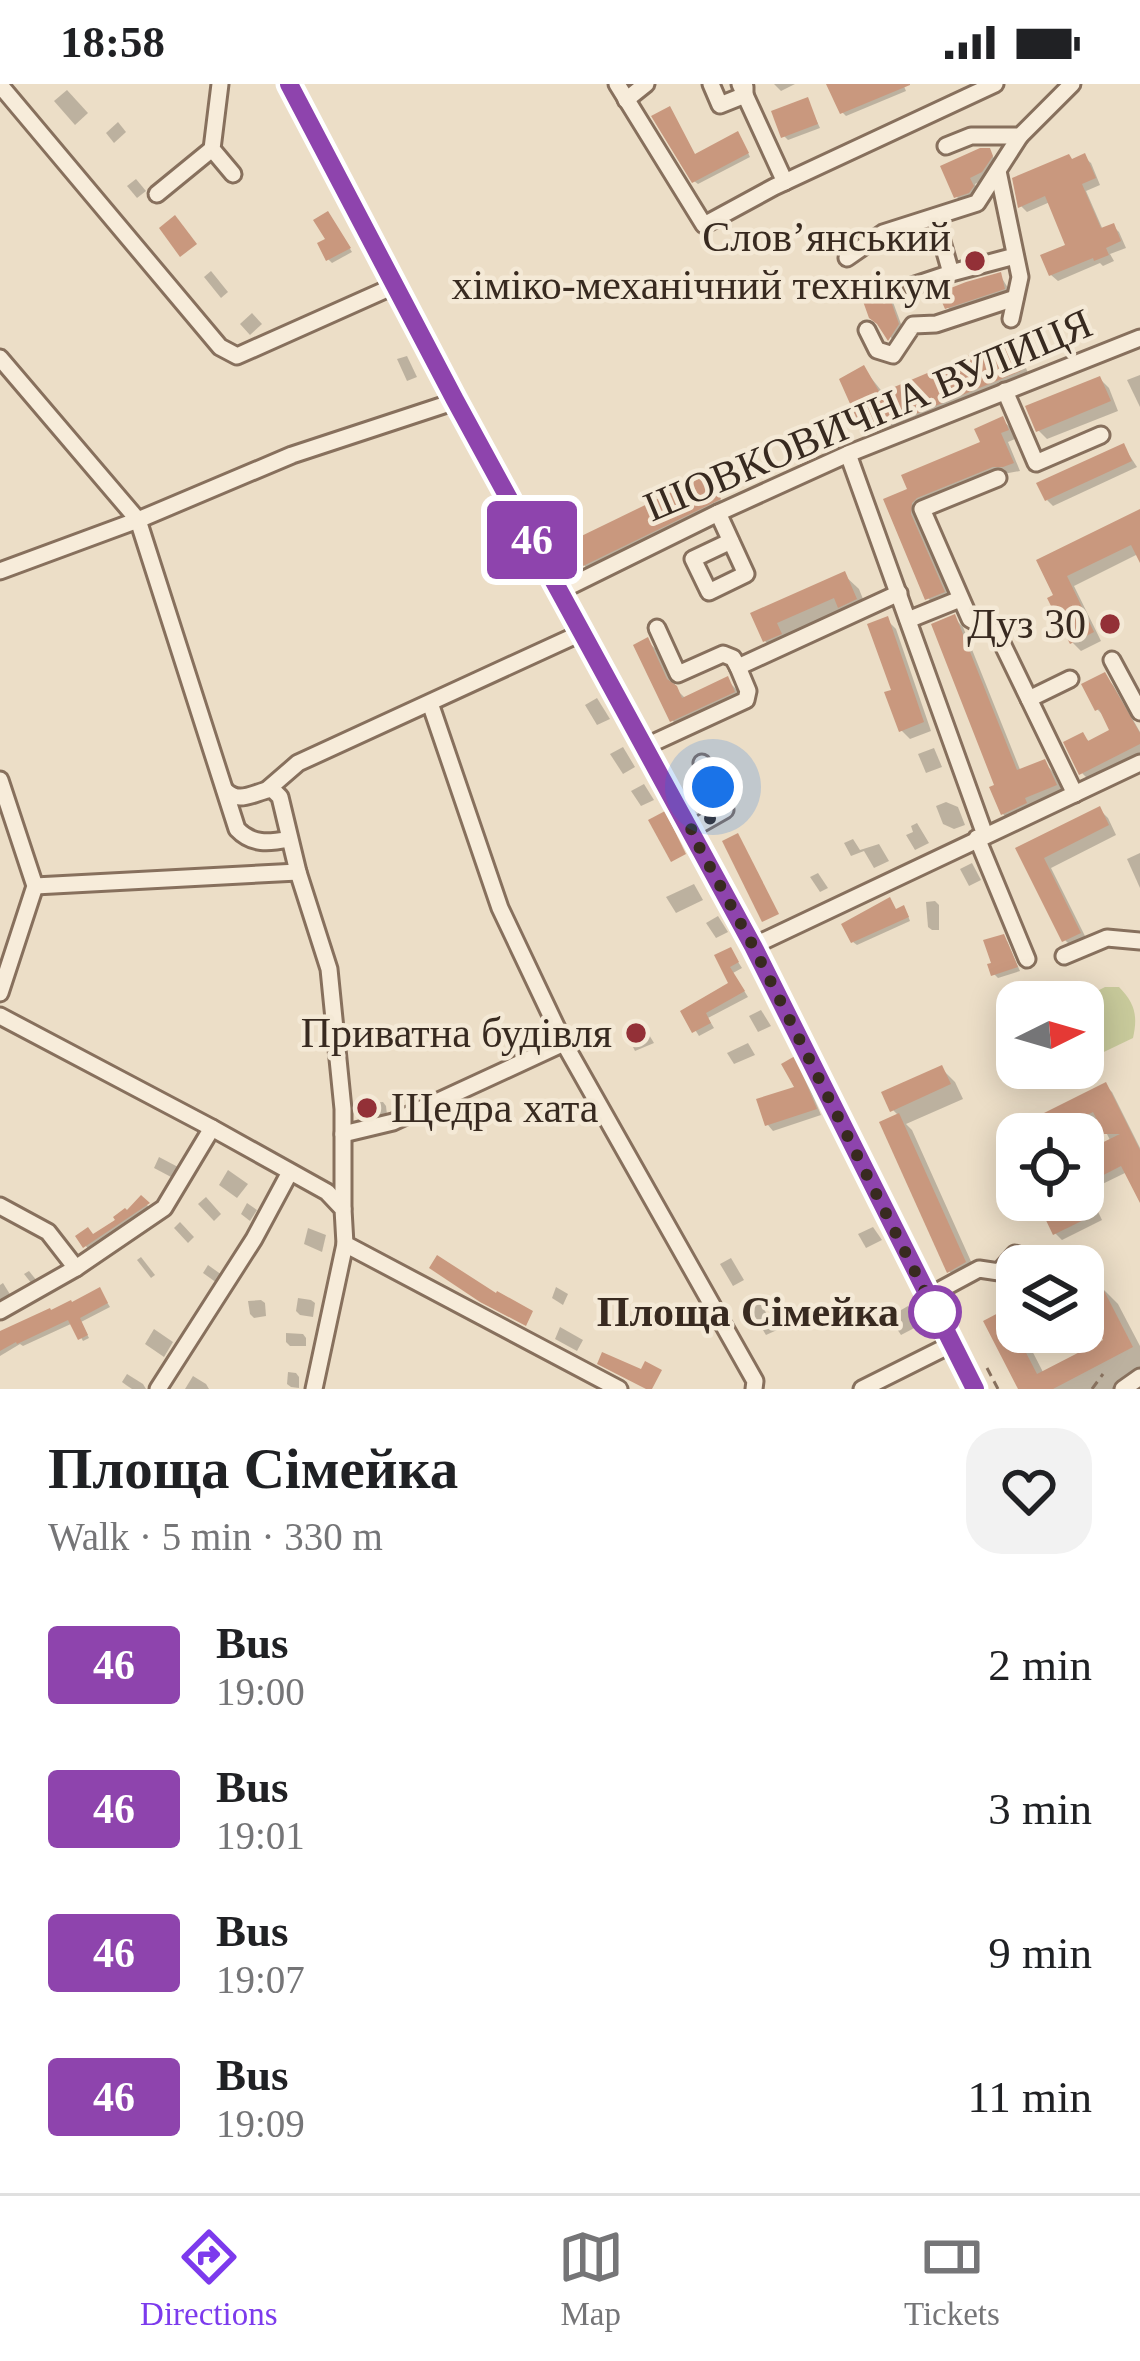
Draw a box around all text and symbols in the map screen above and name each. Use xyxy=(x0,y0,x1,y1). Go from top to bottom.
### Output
text: 18:58 xyxy=(60,17,165,67)
place label: Слов’янський хіміко-механічний технікум xyxy=(451,214,951,308)
marker: Слов’янський хіміко-механічний технікум xyxy=(962,248,988,274)
street label: ШОВКОВИЧНА ВУЛИЦЯ xyxy=(637,300,1099,530)
line badge: 46 xyxy=(478,501,586,579)
text: 46 xyxy=(511,517,553,563)
place label: Дуз 30 xyxy=(967,601,1086,647)
marker: Дуз 30 xyxy=(1097,611,1123,637)
your location xyxy=(683,757,743,817)
north arrow xyxy=(996,981,1104,1089)
map controls xyxy=(996,981,1104,1353)
place label: Приватна будівля xyxy=(301,1010,612,1056)
marker: Приватна будівля xyxy=(623,1020,649,1046)
place label: Щедра хата xyxy=(391,1085,599,1131)
marker: Щедра хата xyxy=(354,1095,380,1121)
button: locate xyxy=(996,1113,1104,1221)
button: layers xyxy=(996,1245,1104,1353)
marker: Площа Сімейка xyxy=(910,1287,960,1337)
place label: Площа Сімейка xyxy=(597,1289,899,1335)
button: heart xyxy=(966,1428,1092,1554)
text: Площа Сімейка xyxy=(48,1437,458,1500)
text: Walk · 5 min · 330 m xyxy=(48,1515,383,1558)
text: Bus xyxy=(216,1618,289,1668)
text: 2 min xyxy=(988,1640,1092,1690)
text: 46 xyxy=(93,1642,135,1688)
text: 19:00 xyxy=(216,1670,305,1713)
text: Bus xyxy=(216,1762,289,1812)
text: 3 min xyxy=(988,1784,1092,1834)
text: 46 xyxy=(93,1786,135,1832)
text: 19:01 xyxy=(216,1814,305,1857)
text: Bus xyxy=(216,1906,289,1956)
text: 9 min xyxy=(988,1928,1092,1978)
text: 46 xyxy=(93,1930,135,1976)
text: 19:07 xyxy=(216,1958,305,2001)
text: Bus xyxy=(216,2050,289,2100)
text: 11 min xyxy=(967,2072,1092,2122)
text: 46 xyxy=(93,2074,135,2120)
text: 19:09 xyxy=(216,2102,305,2145)
tab: Directions xyxy=(140,2224,278,2333)
tab: Map xyxy=(558,2224,624,2333)
tab: Tickets xyxy=(904,2224,1000,2333)

